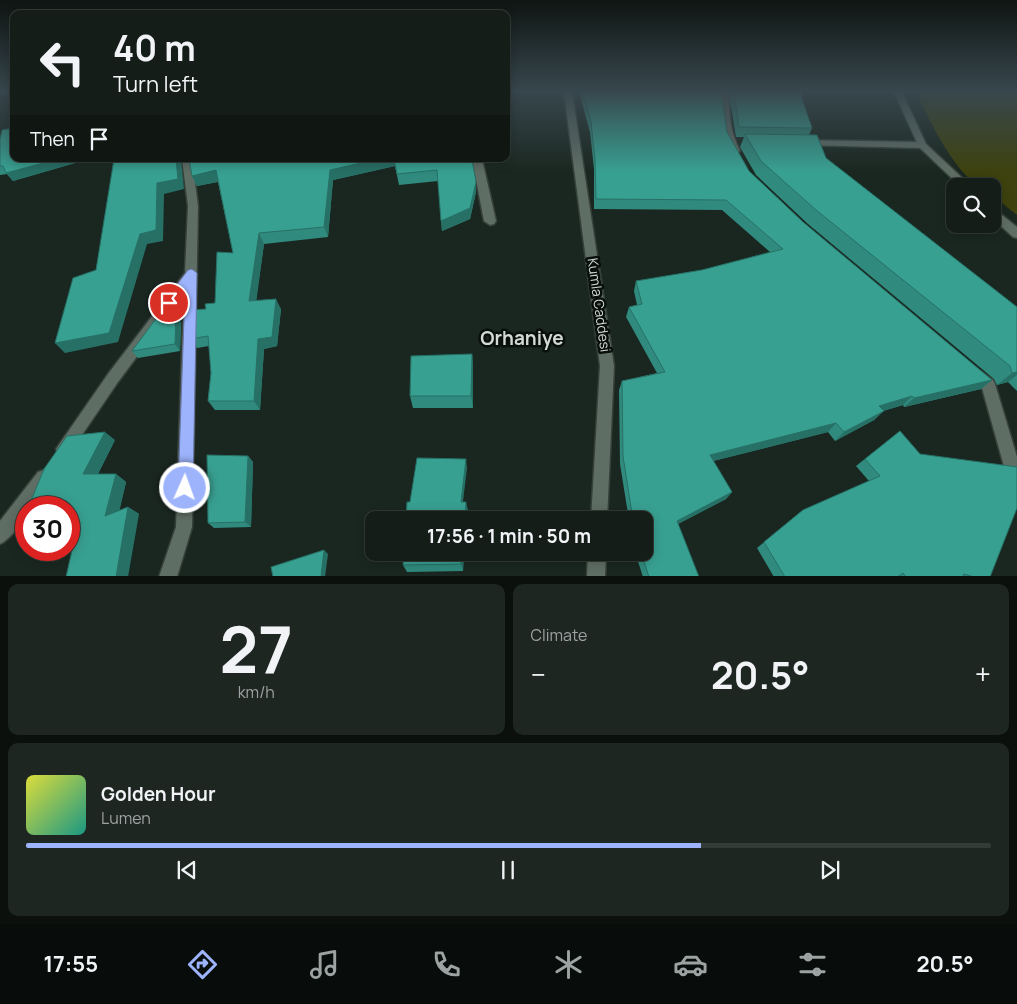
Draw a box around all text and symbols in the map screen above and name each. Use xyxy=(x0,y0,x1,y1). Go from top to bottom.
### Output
text: 40 m xyxy=(113,24,196,72)
icon: left xyxy=(30,30,95,95)
text: Turn left xyxy=(113,69,198,99)
icon: arrive xyxy=(85,125,113,153)
text: Then xyxy=(30,126,75,152)
map controls xyxy=(946,178,1001,233)
button: search xyxy=(946,178,1001,233)
street label: Kumla Caddesi xyxy=(583,257,616,353)
pin xyxy=(148,282,190,324)
icon: arrive xyxy=(155,289,183,317)
district label: Orhaniye xyxy=(480,325,564,351)
position arrow xyxy=(158,461,210,513)
speed limit sign: 30 xyxy=(15,496,80,561)
text: 17:56 · 1 min · 50 m xyxy=(427,523,591,549)
text: 27 xyxy=(220,604,293,693)
text: Climate xyxy=(531,624,587,646)
text: 20.5° xyxy=(711,648,810,700)
text: − xyxy=(531,655,546,693)
text: + xyxy=(975,655,991,693)
text: km/h xyxy=(238,681,275,703)
text: Golden Hour xyxy=(101,781,215,807)
text: Lumen xyxy=(101,807,151,829)
icon: previous xyxy=(173,856,201,884)
icon: pause xyxy=(494,856,522,884)
icon: next xyxy=(816,856,844,884)
icon: directions xyxy=(185,947,220,982)
icon: music xyxy=(307,947,342,982)
icon: phone xyxy=(429,947,464,982)
icon: climate xyxy=(551,947,586,982)
icon: car xyxy=(673,947,708,982)
icon: filters xyxy=(795,947,830,982)
text: 17:55 xyxy=(43,949,98,979)
text: 20.5° xyxy=(917,949,974,979)

